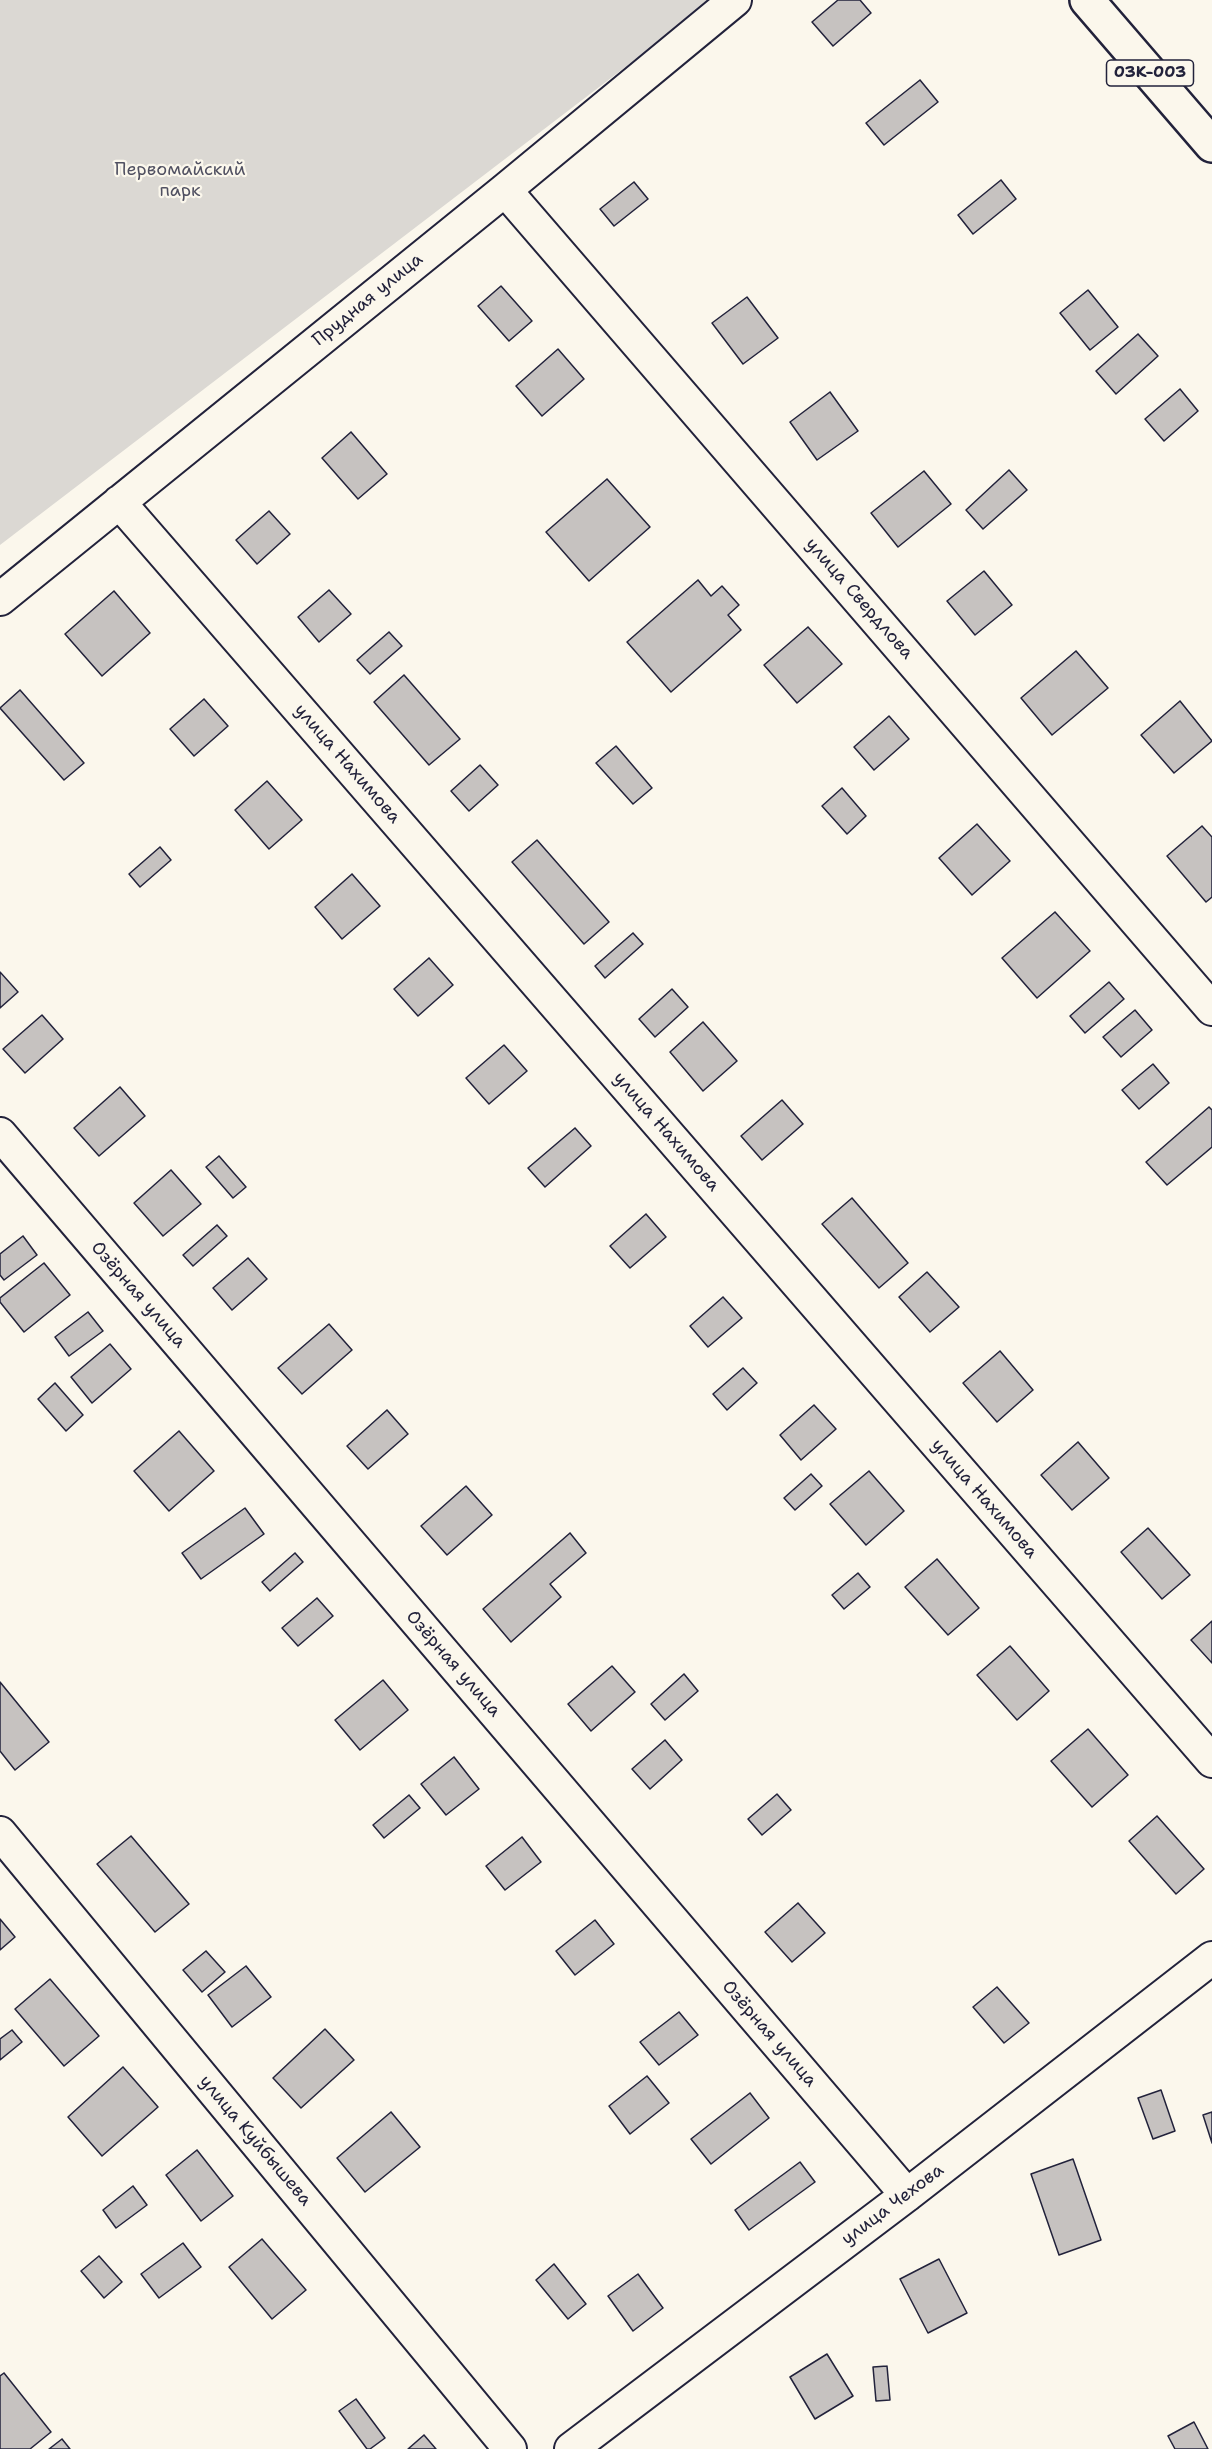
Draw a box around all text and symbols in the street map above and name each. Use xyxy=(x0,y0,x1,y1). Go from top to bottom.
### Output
road number: 03К-003 xyxy=(1106,60,1194,86)
park label: Первомайский парк xyxy=(115,159,245,201)
street label: Прудная улица xyxy=(308,249,428,351)
street label: улица Свердлова xyxy=(800,534,918,664)
street label: улица Нахимова xyxy=(289,700,405,828)
street label: улица Нахимова xyxy=(608,1068,724,1196)
street label: Озёрная улица xyxy=(86,1237,190,1353)
street label: улица Нахимова xyxy=(926,1435,1042,1563)
street label: Озёрная улица xyxy=(401,1606,505,1722)
street label: Озёрная улица xyxy=(717,1976,821,2092)
street label: улица Куйбышева xyxy=(194,2071,316,2211)
street label: улица Чехова xyxy=(838,2160,948,2250)

